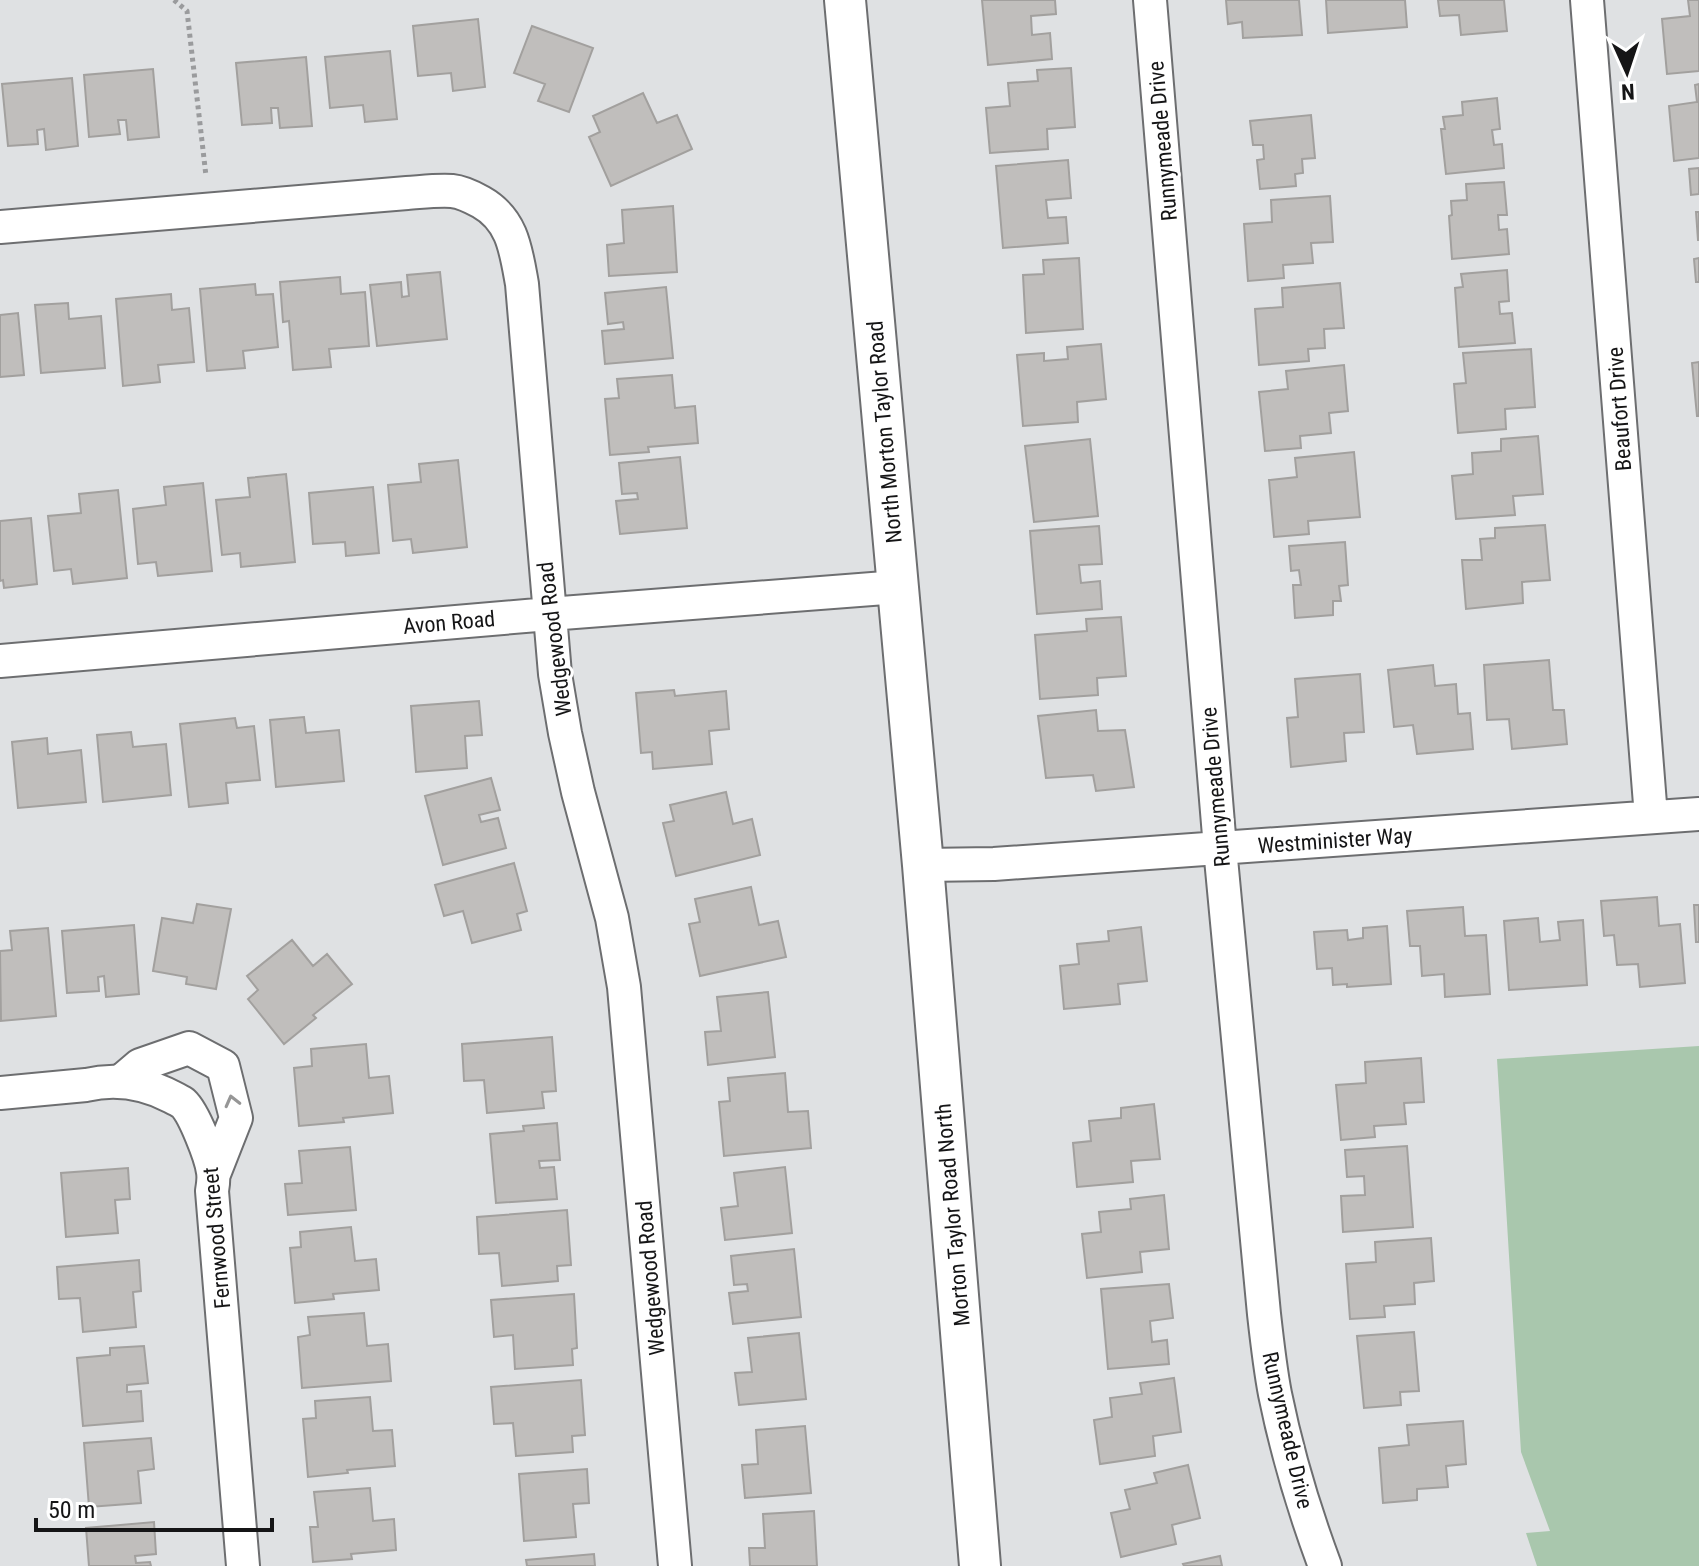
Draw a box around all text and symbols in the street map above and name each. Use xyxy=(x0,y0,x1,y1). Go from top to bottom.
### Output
north arrow xyxy=(1587,32,1667,112)
street label: Runnymeade Drive xyxy=(1143,60,1182,222)
text: N xyxy=(1621,79,1635,104)
street label: North Morton Taylor Road xyxy=(862,320,907,544)
street label: Beaufort Drive xyxy=(1603,346,1636,472)
street label: Wedgewood Road xyxy=(533,560,576,718)
street label: Avon Road xyxy=(402,606,496,639)
street label: Runnymeade Drive xyxy=(1196,706,1235,868)
street label: Westminister Way xyxy=(1257,823,1413,858)
one-way arrow xyxy=(224,1094,241,1108)
street label: Morton Taylor Road North xyxy=(930,1103,975,1327)
street label: Fernwood Street xyxy=(198,1166,235,1310)
street label: Wedgewood Road xyxy=(631,1199,670,1356)
street label: Runnymeade Drive xyxy=(1257,1349,1318,1511)
scale bar xyxy=(36,1482,272,1532)
text: 50 m xyxy=(48,1496,95,1524)

